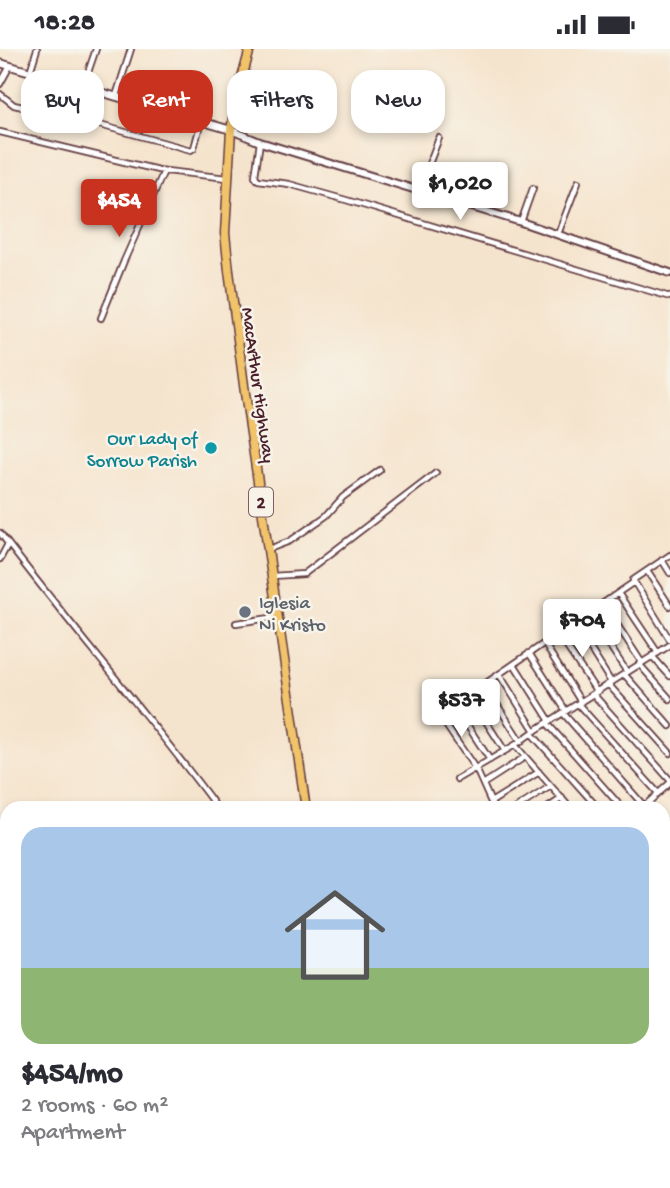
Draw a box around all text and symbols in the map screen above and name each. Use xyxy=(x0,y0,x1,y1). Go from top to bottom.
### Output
text: 18:28 xyxy=(35,9,95,40)
chip: Buy xyxy=(21,70,104,133)
chip: Rent xyxy=(118,70,213,133)
chip: Filters xyxy=(227,70,337,133)
chip: New xyxy=(351,70,445,133)
pin: $1,020 xyxy=(403,163,517,222)
text: $1,020 xyxy=(428,171,492,198)
pin: $454 xyxy=(78,179,160,239)
text: $454 xyxy=(97,188,141,215)
street label: MacArthur Highway xyxy=(234,306,279,465)
place label: Our Lady of Sorrow Parish xyxy=(87,429,199,474)
marker: Our Lady of Sorrow Parish xyxy=(203,440,219,456)
road number: 2 xyxy=(249,487,273,516)
place label: Iglesia Ni Kristo xyxy=(259,593,326,638)
pin: $704 xyxy=(541,599,623,659)
marker: Iglesia Ni Kristo xyxy=(237,604,253,620)
text: $704 xyxy=(559,608,605,635)
pin: $537 xyxy=(420,679,502,739)
text: $537 xyxy=(438,688,484,715)
icon: home xyxy=(272,872,398,998)
text: $454/mo xyxy=(21,1058,123,1093)
text: 2 rooms · 60 m² xyxy=(21,1093,168,1120)
text: Apartment xyxy=(21,1120,125,1147)

